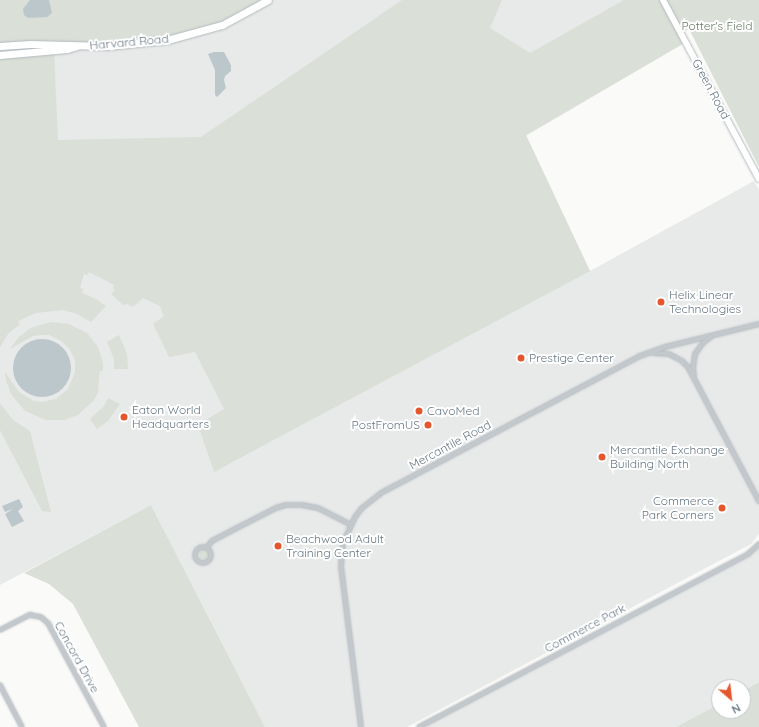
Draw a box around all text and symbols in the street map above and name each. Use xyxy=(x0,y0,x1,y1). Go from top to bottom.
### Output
park label: Potter's Field xyxy=(681,19,753,33)
street label: Harvard Road xyxy=(89,31,169,53)
street label: Green Road xyxy=(689,56,733,122)
place label: Helix Linear Technologies xyxy=(669,288,741,316)
marker: Helix Linear Technologies xyxy=(656,297,666,307)
place label: Prestige Center xyxy=(529,351,614,365)
marker: Prestige Center xyxy=(516,353,526,363)
place label: Eaton World Headquarters xyxy=(132,403,209,431)
place label: CavoMed xyxy=(427,404,479,418)
marker: CavoMed xyxy=(414,406,424,416)
marker: Eaton World Headquarters xyxy=(119,412,129,422)
street label: Mercantile Road xyxy=(407,417,493,473)
place label: PostFromUS xyxy=(352,418,420,432)
marker: PostFromUS xyxy=(423,420,433,430)
place label: Mercantile Exchange Building North xyxy=(610,443,725,471)
marker: Mercantile Exchange Building North xyxy=(597,452,607,462)
place label: Commerce Park Corners xyxy=(642,494,714,522)
marker: Commerce Park Corners xyxy=(717,503,727,513)
place label: Beachwood Adult Training Center xyxy=(286,532,384,560)
marker: Beachwood Adult Training Center xyxy=(273,541,283,551)
street label: Commerce Park xyxy=(542,601,628,655)
street label: Concord Drive xyxy=(51,619,103,695)
north arrow xyxy=(711,679,751,719)
text: N xyxy=(729,701,743,717)

